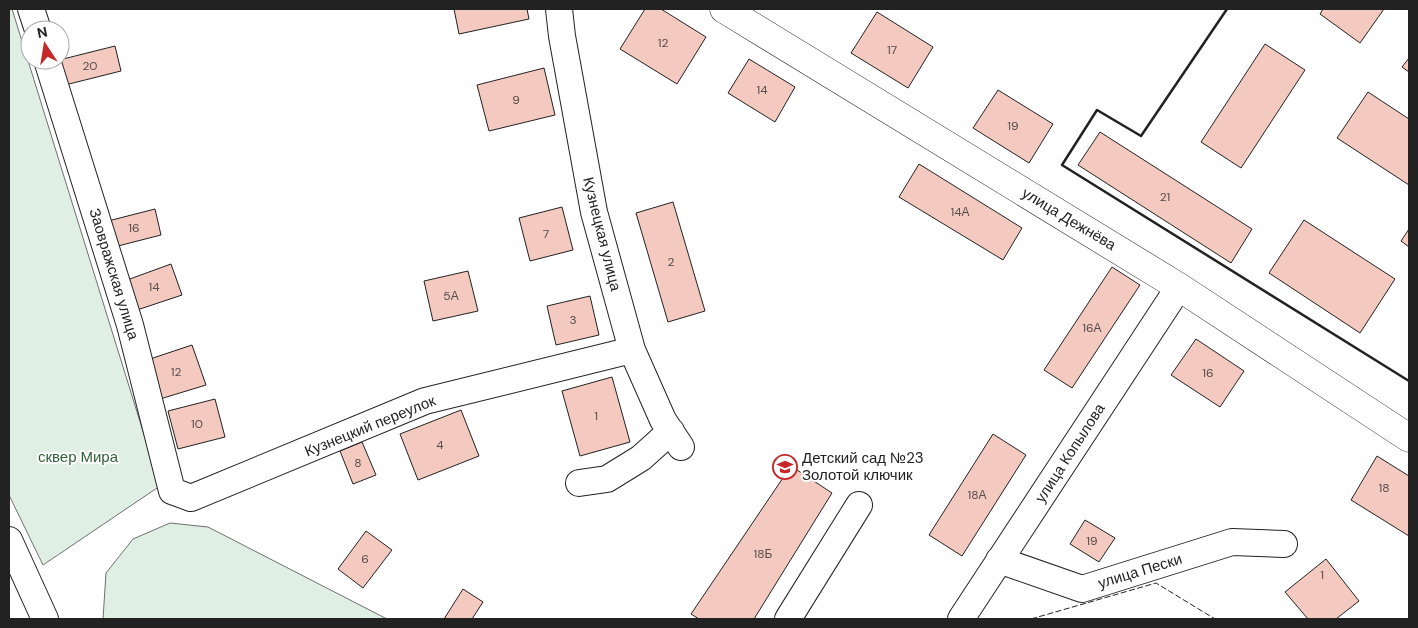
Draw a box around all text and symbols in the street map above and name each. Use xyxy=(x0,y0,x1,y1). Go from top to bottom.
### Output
north arrow xyxy=(20,20,70,70)
text: N xyxy=(35,22,49,42)
house number: 12 xyxy=(658,35,668,51)
house number: 17 xyxy=(887,42,897,58)
house number: 20 xyxy=(82,58,98,74)
house number: 14 xyxy=(756,82,768,98)
house number: 9 xyxy=(512,92,520,108)
house number: 19 xyxy=(1007,118,1019,134)
street label: Кузнецкая улица xyxy=(578,175,626,294)
street label: улица Дежнёва xyxy=(1018,183,1120,255)
house number: 21 xyxy=(1160,189,1170,205)
house number: 14А xyxy=(950,204,970,220)
street label: Заовражская улица xyxy=(84,206,144,343)
house number: 16 xyxy=(128,220,140,236)
house number: 7 xyxy=(543,226,549,242)
house number: 2 xyxy=(668,254,675,270)
house number: 14 xyxy=(148,279,160,295)
house number: 5А xyxy=(443,288,459,304)
house number: 3 xyxy=(569,312,577,328)
house number: 16А xyxy=(1082,320,1102,336)
house number: 12 xyxy=(171,364,181,380)
house number: 16 xyxy=(1202,365,1214,381)
street label: Кузнецкий переулок xyxy=(302,390,439,461)
street label: улица Копылова xyxy=(1030,399,1110,507)
house number: 1 xyxy=(594,408,598,424)
house number: 10 xyxy=(191,416,203,432)
house number: 4 xyxy=(436,437,444,453)
park label: сквер Мира xyxy=(38,447,119,467)
place label: Детский сад №23 Золотой ключик xyxy=(802,448,924,485)
school or university icon: Детский сад №23 Золотой ключик xyxy=(772,454,798,480)
house number: 8 xyxy=(354,455,362,471)
house number: 18 xyxy=(1378,480,1390,496)
house number: 18А xyxy=(967,487,987,503)
house number: 19 xyxy=(1086,533,1098,549)
house number: 18Б xyxy=(754,546,773,562)
street label: улица Пески xyxy=(1096,549,1184,593)
house number: 6 xyxy=(361,551,369,567)
house number: 1 xyxy=(1320,567,1324,583)

